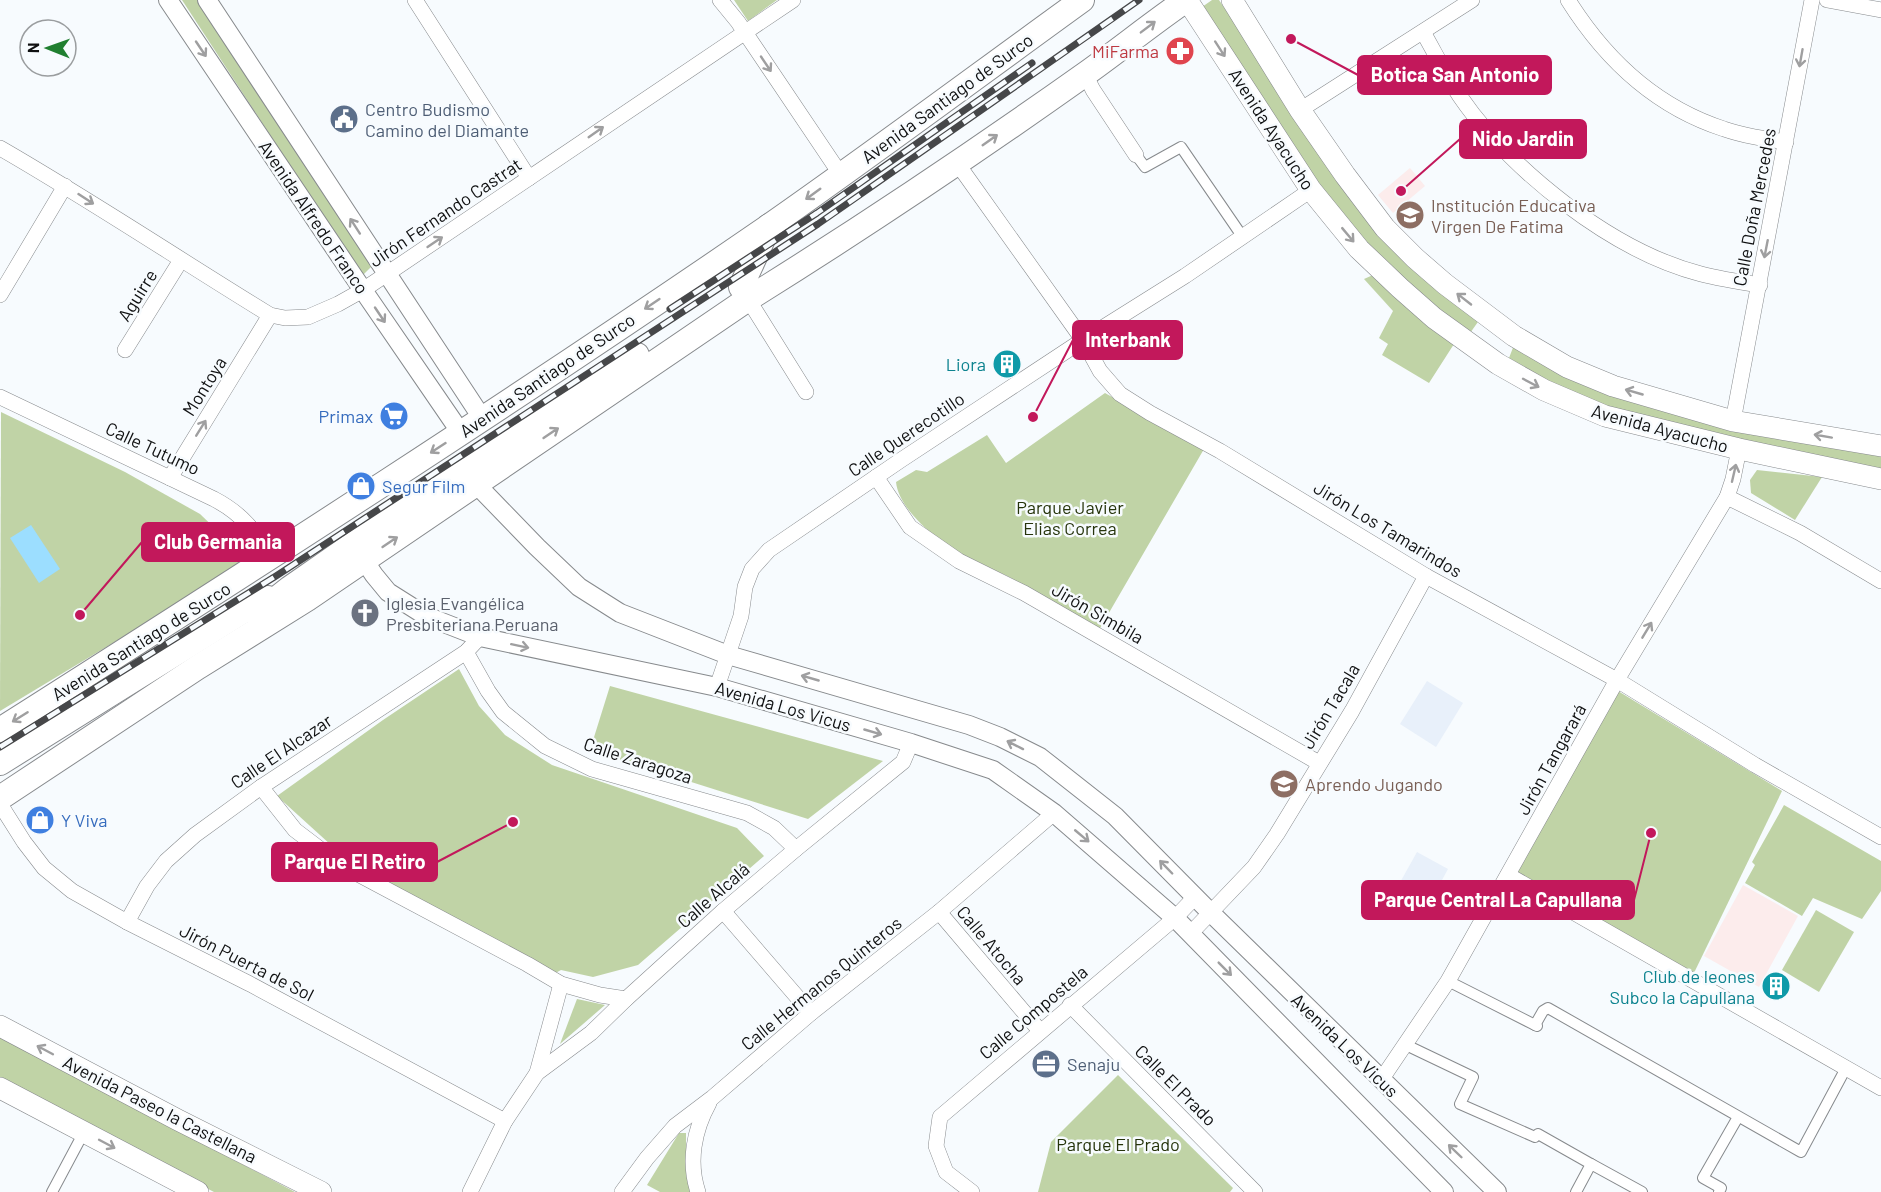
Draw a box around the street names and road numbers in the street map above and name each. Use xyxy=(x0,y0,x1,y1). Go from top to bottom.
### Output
street label: Avenida Santiago de Surco xyxy=(857,28,1037,168)
street label: Avenida Ayacucho xyxy=(1224,64,1320,194)
street label: Calle Doña Mercedes xyxy=(1728,126,1780,288)
street label: Avenida Alfredo Franco xyxy=(254,136,374,298)
street label: Jirón Fernando Castrat xyxy=(365,153,525,271)
street label: Aguirre xyxy=(113,265,161,325)
street label: Avenida Santiago de Surco xyxy=(455,308,639,442)
street label: Montoya xyxy=(177,352,231,420)
street label: Calle Querecotillo xyxy=(844,387,968,481)
street label: Avenida Ayacucho xyxy=(1589,399,1731,457)
street label: Calle Tutumo xyxy=(102,417,204,479)
street label: Jirón Los Tamarindos xyxy=(1310,476,1466,582)
street label: Avenida Santiago de Surco xyxy=(48,577,234,705)
street label: Jirón Simbila xyxy=(1048,578,1148,648)
street label: Jirón Tacala xyxy=(1296,659,1364,753)
street label: Avenida Los Vicus xyxy=(713,676,853,736)
street label: Jirón Tangarará xyxy=(1511,700,1591,818)
street label: Calle El Alcazar xyxy=(226,709,336,793)
street label: Calle Zaragoza xyxy=(581,732,695,788)
street label: Calle Alcalá xyxy=(672,858,754,932)
street label: Calle Atocha xyxy=(953,901,1031,989)
street label: Calle Hermanos Quinteros xyxy=(736,911,906,1055)
street label: Jirón Puerta de Sol xyxy=(176,919,318,1005)
street label: Calle Compostela xyxy=(974,960,1092,1064)
street label: Avenida Los Vicus xyxy=(1287,988,1403,1102)
street label: Calle El Prado xyxy=(1131,1040,1221,1130)
street label: Avenida Paseo la Castellana xyxy=(59,1051,261,1167)

